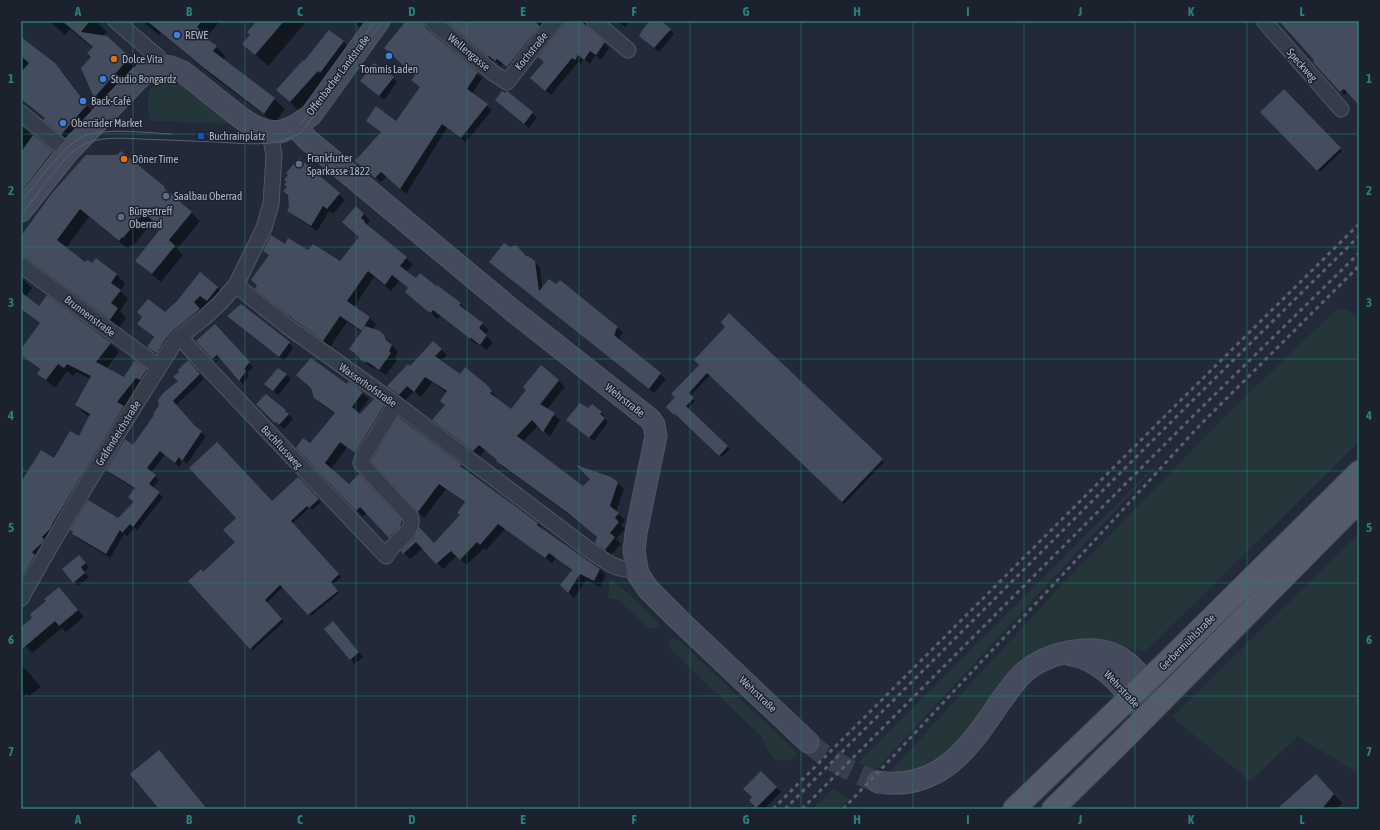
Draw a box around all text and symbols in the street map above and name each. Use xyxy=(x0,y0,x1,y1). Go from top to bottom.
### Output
text: A xyxy=(74,4,82,19)
text: B xyxy=(186,4,193,19)
text: C xyxy=(297,4,303,19)
text: D xyxy=(408,4,416,19)
text: E xyxy=(520,4,526,19)
text: F xyxy=(631,4,637,19)
text: G xyxy=(743,4,750,19)
text: H xyxy=(853,4,861,19)
text: I xyxy=(966,4,970,19)
text: J xyxy=(1077,4,1082,19)
text: K xyxy=(1188,4,1195,19)
text: L xyxy=(1299,4,1305,19)
place label: REWE xyxy=(185,29,208,41)
marker: REWE xyxy=(172,30,182,40)
street label: Kochstraße xyxy=(512,30,550,72)
street label: Wellengasse xyxy=(446,31,492,73)
street label: Offenbacher Landstraße xyxy=(304,32,372,118)
street label: Speckweg xyxy=(1284,46,1320,84)
marker: Tommis Laden xyxy=(384,51,394,61)
place label: Dolce Vita xyxy=(122,53,163,65)
marker: Dolce Vita xyxy=(109,54,119,64)
place label: Tommis Laden xyxy=(360,63,418,75)
text: 1 xyxy=(8,71,14,86)
text: 1 xyxy=(1366,71,1372,86)
place label: Studio Bongardz xyxy=(111,73,176,85)
marker: Studio Bongardz xyxy=(98,74,108,84)
place label: Back-Café xyxy=(91,95,131,107)
marker: Back-Café xyxy=(78,96,88,106)
place label: Oberräder Market xyxy=(71,117,143,129)
marker: Oberräder Market xyxy=(58,118,68,128)
place label: Buchrainplatz xyxy=(209,130,265,142)
marker: Buchrainplatz xyxy=(196,131,206,141)
place label: Frankfurter Sparkasse 1822 xyxy=(307,152,370,177)
place label: Döner Time xyxy=(132,153,178,165)
marker: Döner Time xyxy=(119,154,129,164)
marker: Frankfurter Sparkasse 1822 xyxy=(294,159,304,169)
text: 2 xyxy=(8,183,14,198)
text: 2 xyxy=(1366,183,1372,198)
place label: Saalbau Oberrad xyxy=(174,190,242,202)
marker: Saalbau Oberrad xyxy=(161,191,171,201)
place label: Bürgertreff Oberrad xyxy=(129,205,172,230)
marker: Bürgertreff Oberrad xyxy=(116,212,126,222)
street label: Brunnenstraße xyxy=(62,293,118,339)
text: 3 xyxy=(8,295,14,310)
text: 3 xyxy=(1366,295,1372,310)
street label: Wasserhofstraße xyxy=(337,361,399,409)
street label: Wehrstraße xyxy=(603,381,647,419)
street label: Gräfendeichstraße xyxy=(93,398,143,468)
text: 4 xyxy=(7,408,14,423)
text: 4 xyxy=(1365,408,1372,423)
street label: Bachflussweg xyxy=(259,423,305,471)
text: 5 xyxy=(8,520,14,535)
text: 5 xyxy=(1366,520,1372,535)
street label: Gerbermühlstraße xyxy=(1156,611,1218,673)
text: 6 xyxy=(8,632,14,647)
text: 6 xyxy=(1366,632,1372,647)
street label: Wehrstraße xyxy=(1102,668,1142,710)
street label: Wehrstraße xyxy=(737,674,779,714)
text: 7 xyxy=(8,744,14,759)
text: 7 xyxy=(1366,744,1372,759)
text: A xyxy=(74,812,82,827)
text: B xyxy=(186,812,193,827)
text: C xyxy=(297,812,303,827)
text: D xyxy=(408,812,416,827)
text: E xyxy=(520,812,526,827)
text: F xyxy=(631,812,637,827)
text: G xyxy=(743,812,750,827)
text: H xyxy=(853,812,861,827)
text: I xyxy=(966,812,970,827)
text: J xyxy=(1077,812,1082,827)
text: K xyxy=(1188,812,1195,827)
text: L xyxy=(1299,812,1305,827)

